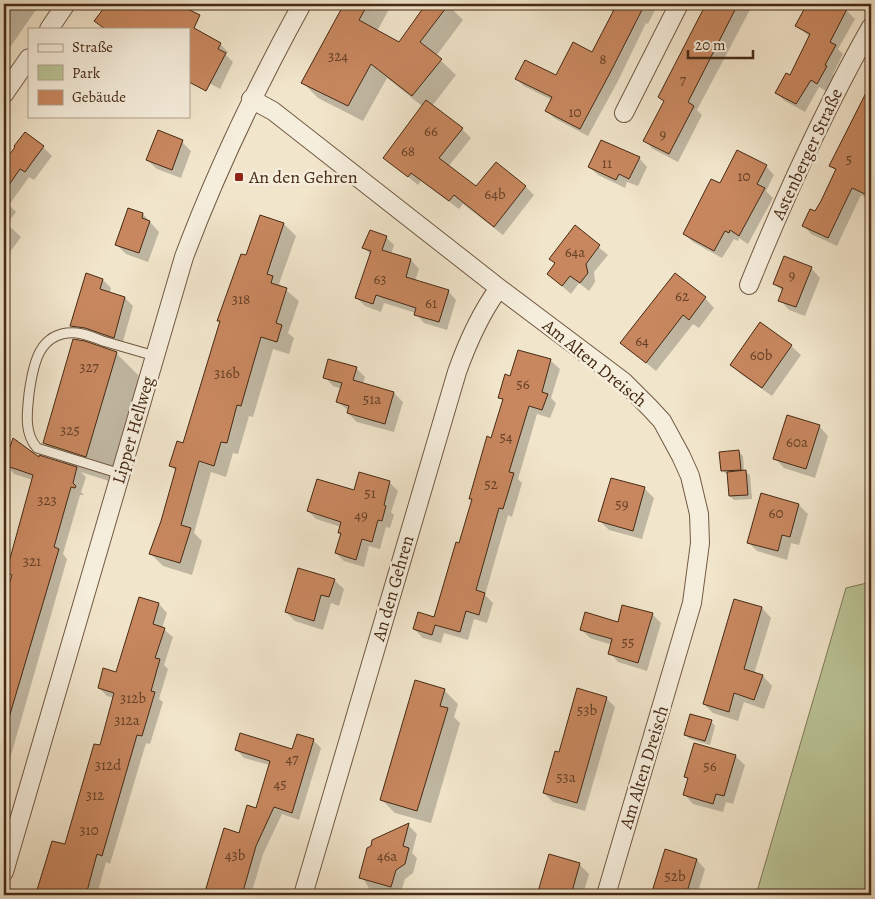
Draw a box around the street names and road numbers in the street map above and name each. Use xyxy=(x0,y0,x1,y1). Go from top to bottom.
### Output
street label: Astenberger Straße xyxy=(766,84,848,225)
street label: Am Alten Dreisch xyxy=(537,313,652,413)
street label: Lipper Hellweg xyxy=(106,373,160,487)
street label: An den Gehren xyxy=(366,532,420,645)
street label: Am Alten Dreisch xyxy=(614,702,674,833)

